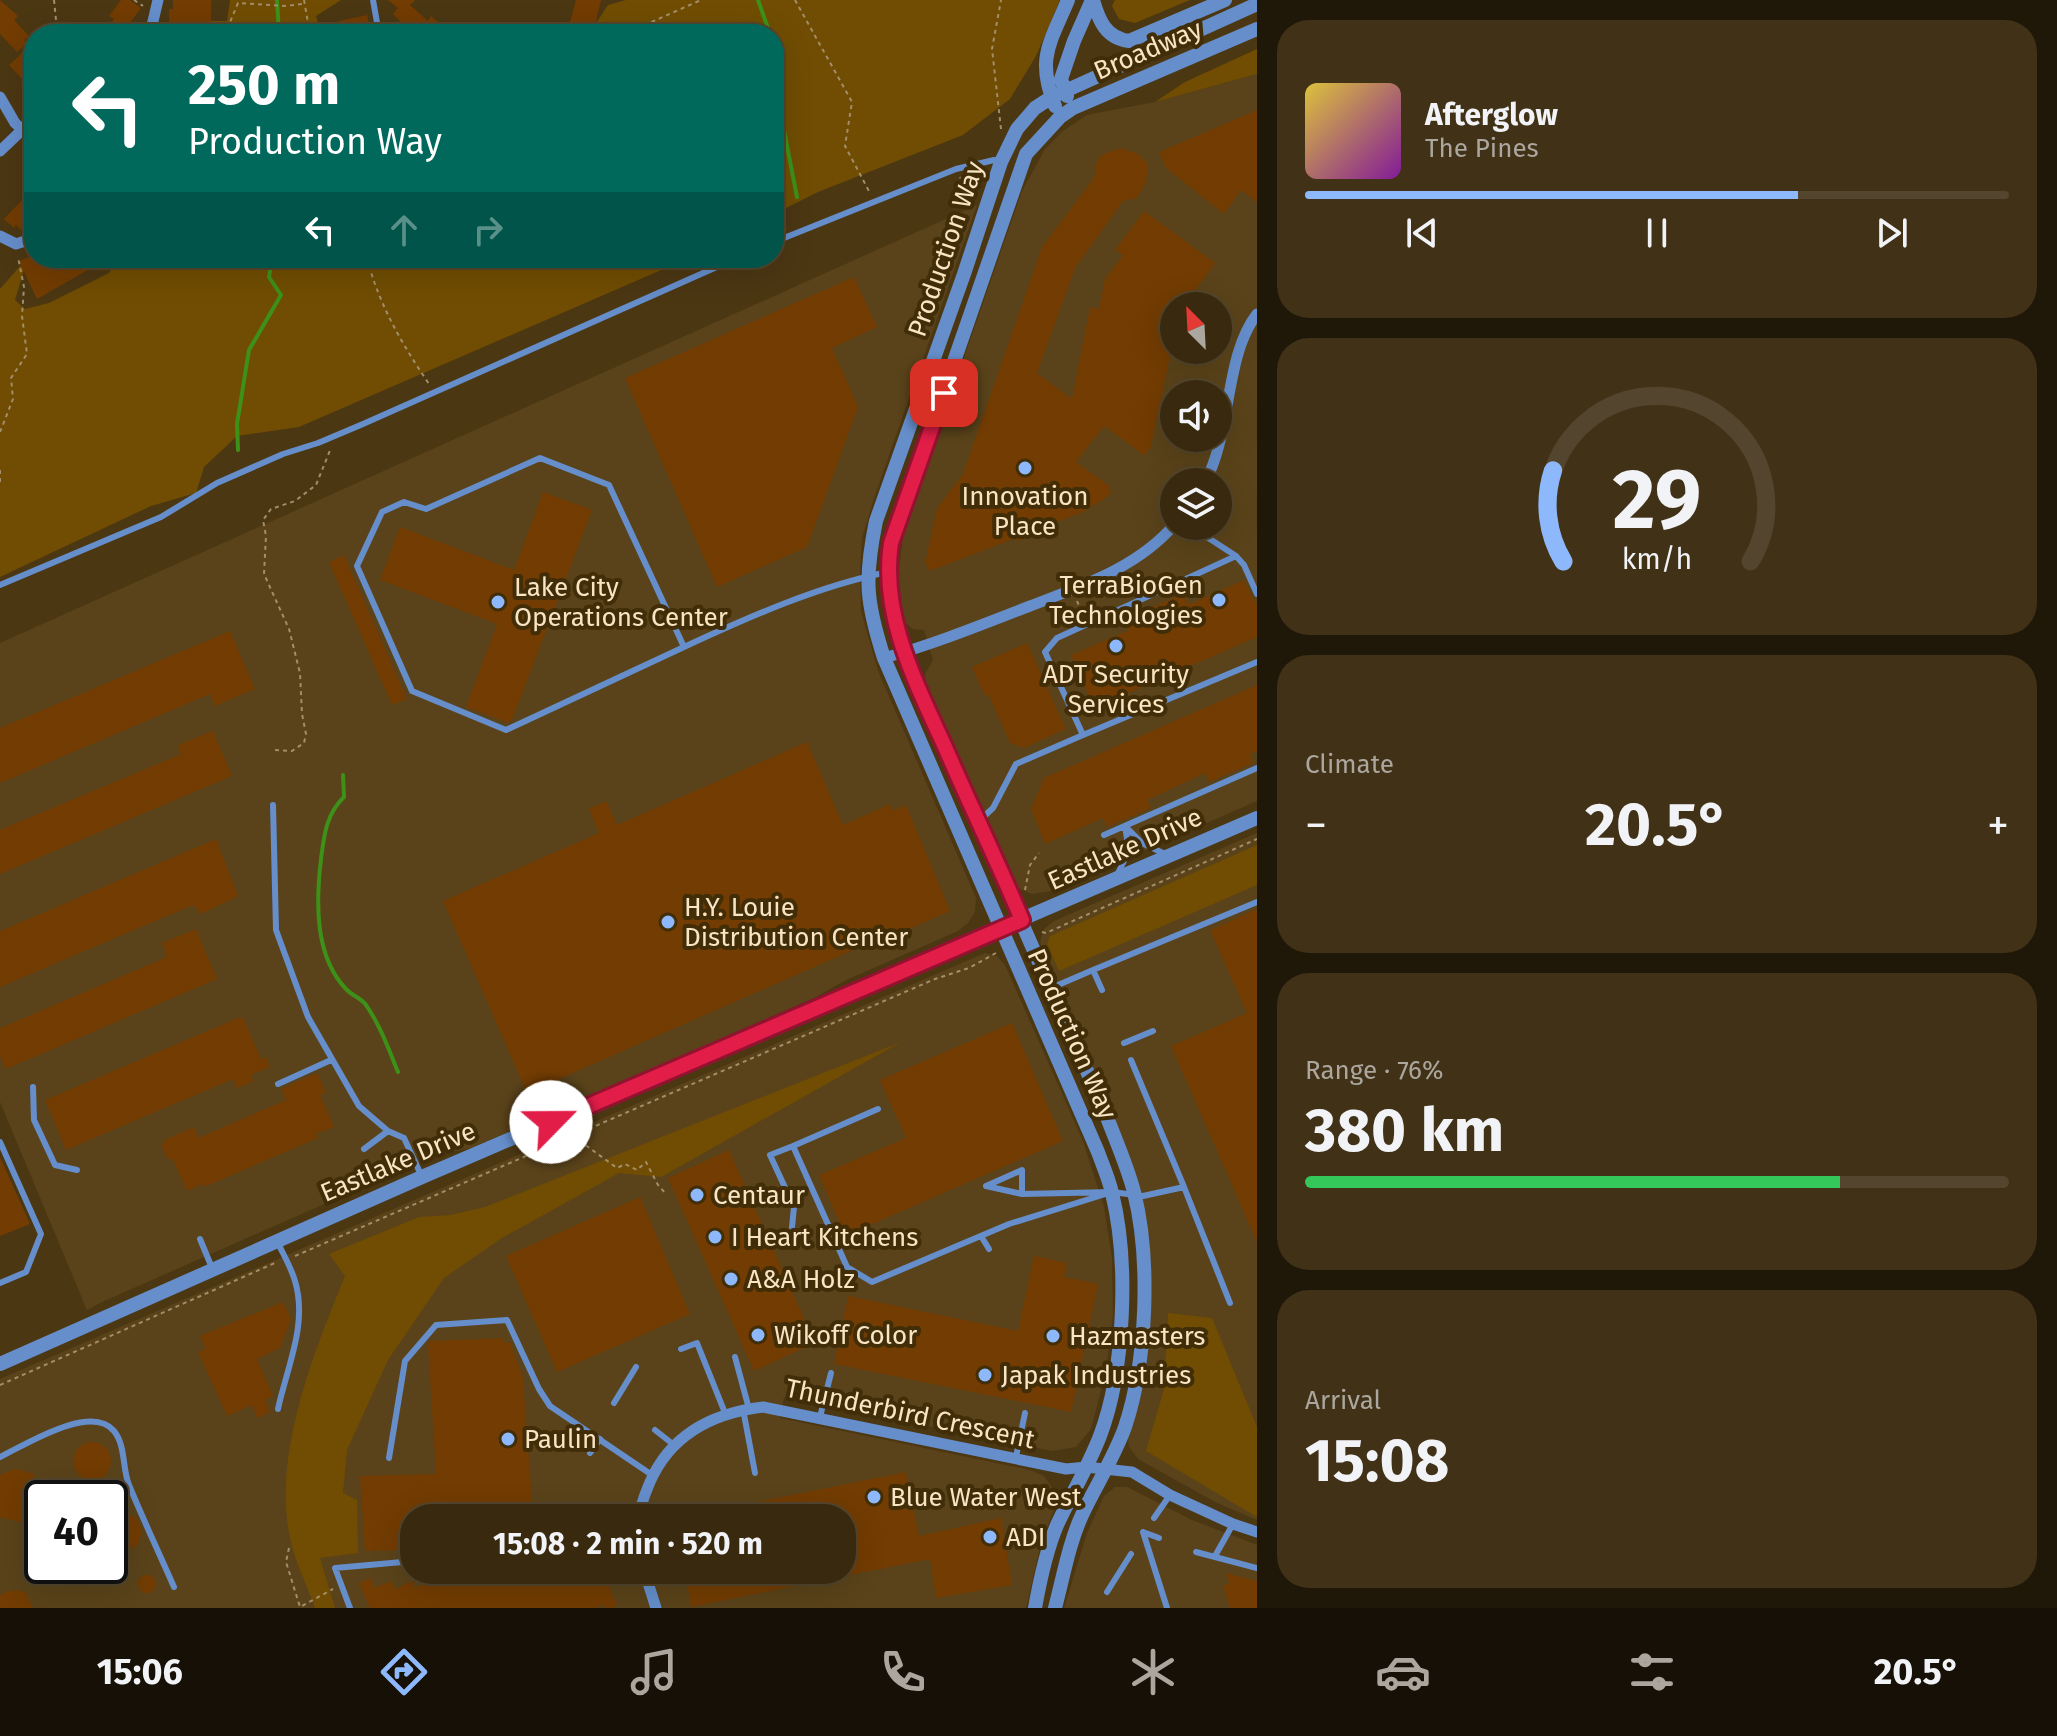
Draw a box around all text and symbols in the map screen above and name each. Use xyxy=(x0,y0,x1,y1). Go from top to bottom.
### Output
street label: Broadway xyxy=(1089,13,1207,87)
text: 250 m xyxy=(188,52,340,119)
icon: left xyxy=(56,56,160,160)
text: Afterglow xyxy=(1425,97,1558,133)
text: Production Way xyxy=(188,120,442,164)
text: The Pines xyxy=(1425,133,1539,164)
street label: Production Way xyxy=(901,157,991,341)
icon: left xyxy=(298,208,342,252)
icon: ahead xyxy=(382,208,426,252)
icon: right xyxy=(466,208,510,252)
icon: previous xyxy=(1400,211,1444,255)
icon: pause xyxy=(1635,211,1679,255)
icon: next xyxy=(1870,211,1914,255)
north arrow xyxy=(1160,292,1232,364)
map controls xyxy=(1160,292,1232,540)
pin xyxy=(910,359,978,427)
icon: arrive xyxy=(922,371,966,415)
button: sound xyxy=(1160,380,1232,452)
text: 29 xyxy=(1613,450,1701,550)
marker: Innovation Place xyxy=(1016,459,1034,477)
button: layers xyxy=(1160,468,1232,540)
place label: Innovation Place xyxy=(962,481,1088,542)
text: km/h xyxy=(1622,543,1692,578)
place label: TerraBioGen Technologies xyxy=(1049,570,1203,631)
place label: Lake City Operations Center xyxy=(514,572,728,633)
marker: TerraBioGen Technologies xyxy=(1210,591,1228,609)
marker: Lake City Operations Center xyxy=(489,593,507,611)
marker: ADT Security Services xyxy=(1107,637,1125,655)
place label: ADT Security Services xyxy=(1043,659,1189,720)
text: Climate xyxy=(1305,749,1394,780)
text: 20.5° xyxy=(1585,789,1729,861)
text: − xyxy=(1305,799,1327,852)
text: + xyxy=(1987,799,2009,852)
street label: Eastlake Drive xyxy=(1043,801,1207,897)
place label: H.Y. Louie Distribution Center xyxy=(684,892,908,953)
marker: H.Y. Louie Distribution Center xyxy=(659,913,677,931)
street label: Production Way xyxy=(1021,944,1124,1124)
text: Range · 76% xyxy=(1305,1055,1443,1086)
position arrow xyxy=(509,1080,593,1164)
text: 380 km xyxy=(1305,1095,1504,1167)
street label: Eastlake Drive xyxy=(316,1115,480,1209)
place label: Centaur xyxy=(713,1180,805,1211)
marker: Centaur xyxy=(688,1186,706,1204)
place label: I Heart Kitchens xyxy=(731,1222,918,1253)
marker: I Heart Kitchens xyxy=(706,1228,724,1246)
place label: A&A Holz xyxy=(747,1264,855,1295)
marker: A&A Holz xyxy=(722,1270,740,1288)
place label: Wikoff Color xyxy=(774,1320,917,1351)
place label: Hazmasters xyxy=(1069,1321,1205,1352)
marker: Wikoff Color xyxy=(749,1326,767,1344)
marker: Hazmasters xyxy=(1044,1327,1062,1345)
place label: Japak Industries xyxy=(1001,1360,1191,1391)
marker: Japak Industries xyxy=(976,1366,994,1384)
street label: Thunderbird Crescent xyxy=(783,1372,1038,1456)
text: Arrival xyxy=(1305,1385,1381,1416)
place label: Paulin xyxy=(524,1424,597,1455)
text: 15:08 xyxy=(1305,1425,1449,1497)
marker: Paulin xyxy=(499,1430,517,1448)
speed limit sign: 40 xyxy=(24,1480,128,1584)
place label: Blue Water West xyxy=(890,1482,1082,1513)
marker: Blue Water West xyxy=(865,1488,883,1506)
place label: ADI xyxy=(1006,1522,1045,1553)
text: 15:08 · 2 min · 520 m xyxy=(493,1526,763,1562)
marker: ADI xyxy=(981,1528,999,1546)
icon: directions xyxy=(376,1644,432,1700)
icon: music xyxy=(626,1644,682,1700)
icon: phone xyxy=(875,1644,931,1700)
icon: climate xyxy=(1125,1644,1181,1700)
icon: car xyxy=(1375,1644,1431,1700)
icon: filters xyxy=(1624,1644,1680,1700)
text: 15:06 xyxy=(97,1650,183,1694)
text: 20.5° xyxy=(1874,1650,1960,1694)

